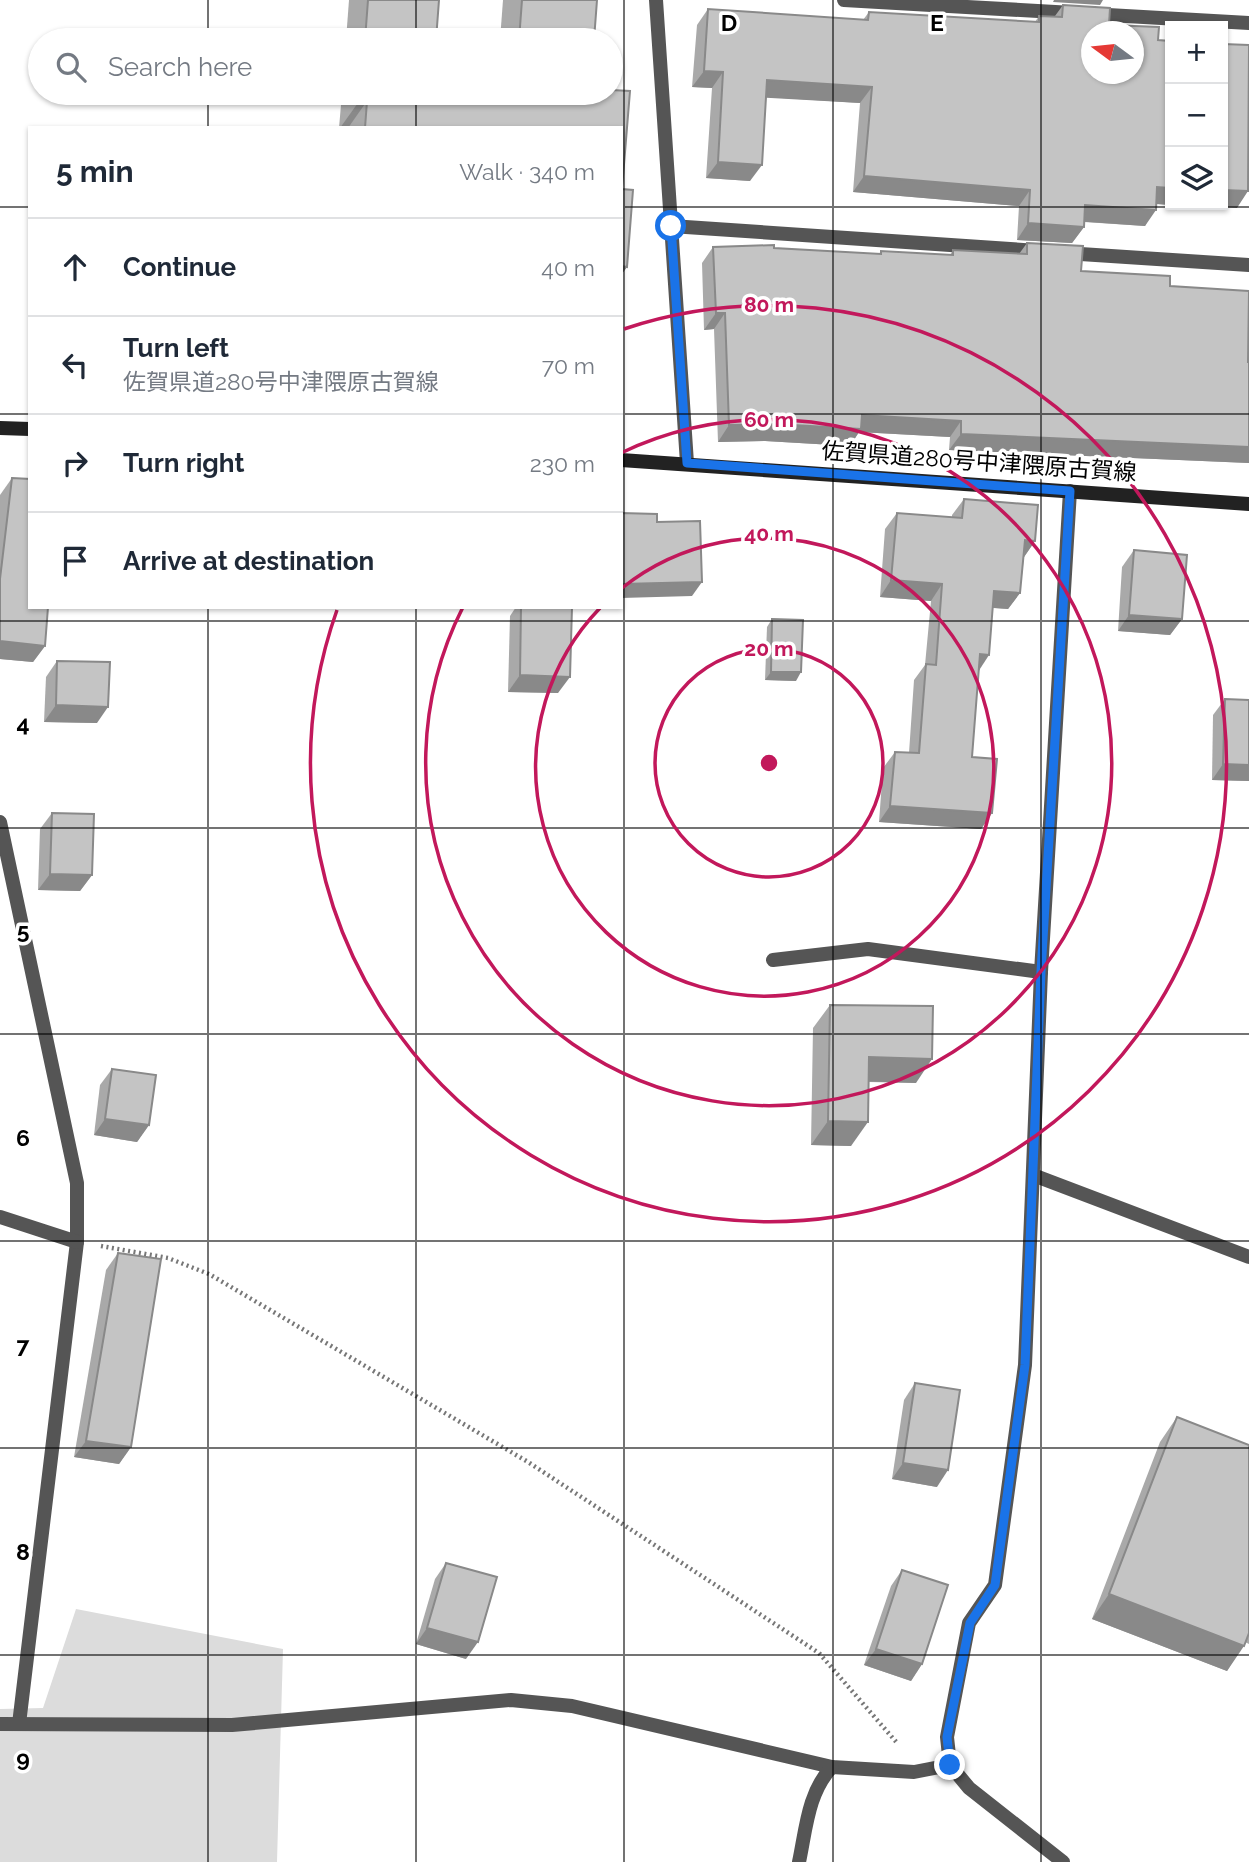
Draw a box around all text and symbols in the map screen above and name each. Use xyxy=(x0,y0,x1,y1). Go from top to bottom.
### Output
text: D xyxy=(721,9,737,36)
text: E xyxy=(930,9,944,36)
north arrow xyxy=(1081,21,1144,84)
map controls xyxy=(1165,21,1228,210)
button: + xyxy=(1165,21,1228,84)
search box xyxy=(28,28,623,105)
icon: search xyxy=(52,48,90,86)
text: Search here xyxy=(108,52,252,82)
button: − xyxy=(1165,84,1228,147)
button: layers xyxy=(1165,147,1228,210)
text: 5 min xyxy=(56,154,134,189)
text: Walk · 340 m xyxy=(459,158,595,185)
route start xyxy=(655,210,686,241)
icon: ahead xyxy=(56,248,94,286)
text: Continue xyxy=(123,252,236,282)
text: 40 m xyxy=(541,254,595,281)
text: 80 m xyxy=(744,292,794,317)
text: Turn left xyxy=(123,333,229,363)
icon: left xyxy=(56,346,94,384)
text: 70 m xyxy=(542,352,595,379)
text: 佐賀県道280号中津隈原古賀線 xyxy=(123,368,439,395)
text: 60 m xyxy=(744,407,794,432)
street label: 佐賀県道280号中津隈原古賀線 xyxy=(821,437,1137,485)
icon: right xyxy=(56,444,94,482)
text: Turn right xyxy=(123,448,244,478)
text: 230 m xyxy=(530,450,595,477)
text: 40 m xyxy=(744,521,794,546)
icon: arrive xyxy=(56,542,94,580)
text: Arrive at destination xyxy=(123,546,374,576)
text: 20 m xyxy=(744,636,794,661)
text: 4 xyxy=(16,710,30,737)
centre of rings xyxy=(757,751,781,775)
text: 5 xyxy=(17,917,30,944)
text: 6 xyxy=(16,1124,30,1151)
text: 7 xyxy=(17,1331,30,1358)
text: 8 xyxy=(16,1538,30,1565)
text: 9 xyxy=(16,1745,30,1772)
route end xyxy=(934,1749,965,1780)

